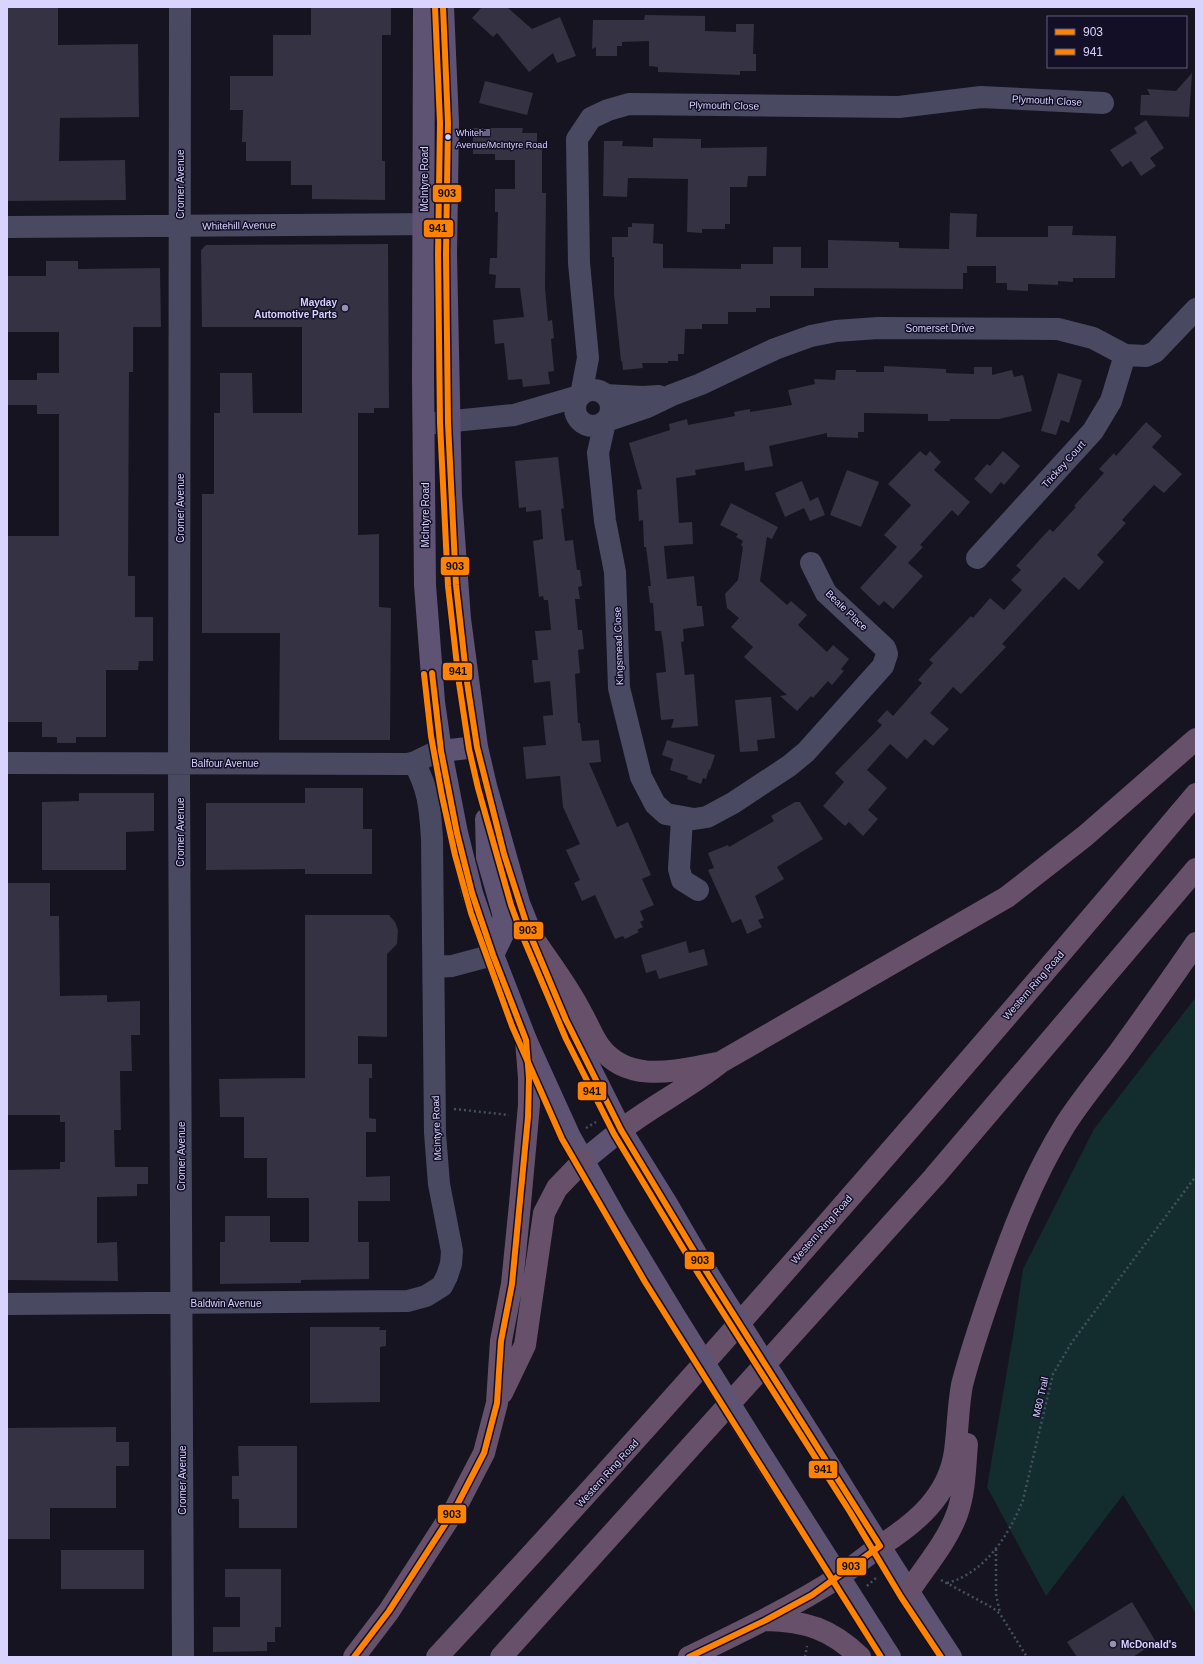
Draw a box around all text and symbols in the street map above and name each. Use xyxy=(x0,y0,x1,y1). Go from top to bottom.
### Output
legend xyxy=(1047,16,1187,68)
text: 903 xyxy=(1083,25,1103,39)
text: 941 xyxy=(1083,45,1103,59)
street label: Plymouth Close xyxy=(1012,93,1083,108)
street label: Plymouth Close xyxy=(689,99,760,112)
place label: Whitehill Avenue/McIntyre Road xyxy=(456,128,547,150)
marker: Whitehill Avenue/McIntyre Road xyxy=(443,132,453,142)
street label: McIntyre Road xyxy=(419,146,430,212)
street label: Cromer Avenue xyxy=(175,149,186,219)
line badge: 903 xyxy=(432,184,462,203)
text: 903 xyxy=(438,187,456,199)
street label: Whitehill Avenue xyxy=(202,219,276,232)
line badge: 941 xyxy=(423,219,454,238)
text: 941 xyxy=(429,222,447,234)
place label: Mayday Automotive Parts xyxy=(254,297,337,320)
marker: Mayday Automotive Parts xyxy=(340,303,350,313)
street label: Somerset Drive xyxy=(906,323,975,334)
street label: Trickey Court xyxy=(1040,439,1087,490)
street label: Cromer Avenue xyxy=(175,473,186,543)
street label: McIntyre Road xyxy=(420,482,431,548)
line badge: 903 xyxy=(440,556,470,576)
text: 903 xyxy=(446,560,464,572)
street label: Beale Place xyxy=(824,588,870,633)
street label: Kingsmead Close xyxy=(612,606,625,685)
line badge: 941 xyxy=(442,662,473,681)
text: 941 xyxy=(449,665,467,677)
street label: Balfour Avenue xyxy=(191,758,259,769)
street label: Cromer Avenue xyxy=(175,797,186,867)
line badge: 903 xyxy=(513,921,544,940)
text: 903 xyxy=(519,924,537,936)
street label: Western Ring Road xyxy=(1001,949,1066,1022)
line badge: 941 xyxy=(577,1081,607,1101)
text: 941 xyxy=(583,1085,601,1097)
street label: McIntyre Road xyxy=(430,1095,443,1161)
street label: Cromer Avenue xyxy=(176,1121,187,1191)
street label: Western Ring Road xyxy=(789,1193,854,1266)
line badge: 903 xyxy=(684,1251,715,1270)
text: 903 xyxy=(691,1254,709,1266)
street label: Baldwin Avenue xyxy=(191,1298,262,1309)
street label: M80 Trail xyxy=(1031,1376,1050,1418)
street label: Western Ring Road xyxy=(574,1437,641,1509)
street label: Cromer Avenue xyxy=(177,1445,188,1515)
line badge: 941 xyxy=(808,1460,838,1479)
text: 941 xyxy=(814,1463,832,1475)
line badge: 903 xyxy=(437,1504,467,1524)
text: 903 xyxy=(443,1508,461,1520)
line badge: 903 xyxy=(836,1557,867,1576)
text: 903 xyxy=(842,1560,860,1572)
marker: McDonald's xyxy=(1108,1639,1118,1649)
place label: McDonald's xyxy=(1121,1639,1177,1650)

